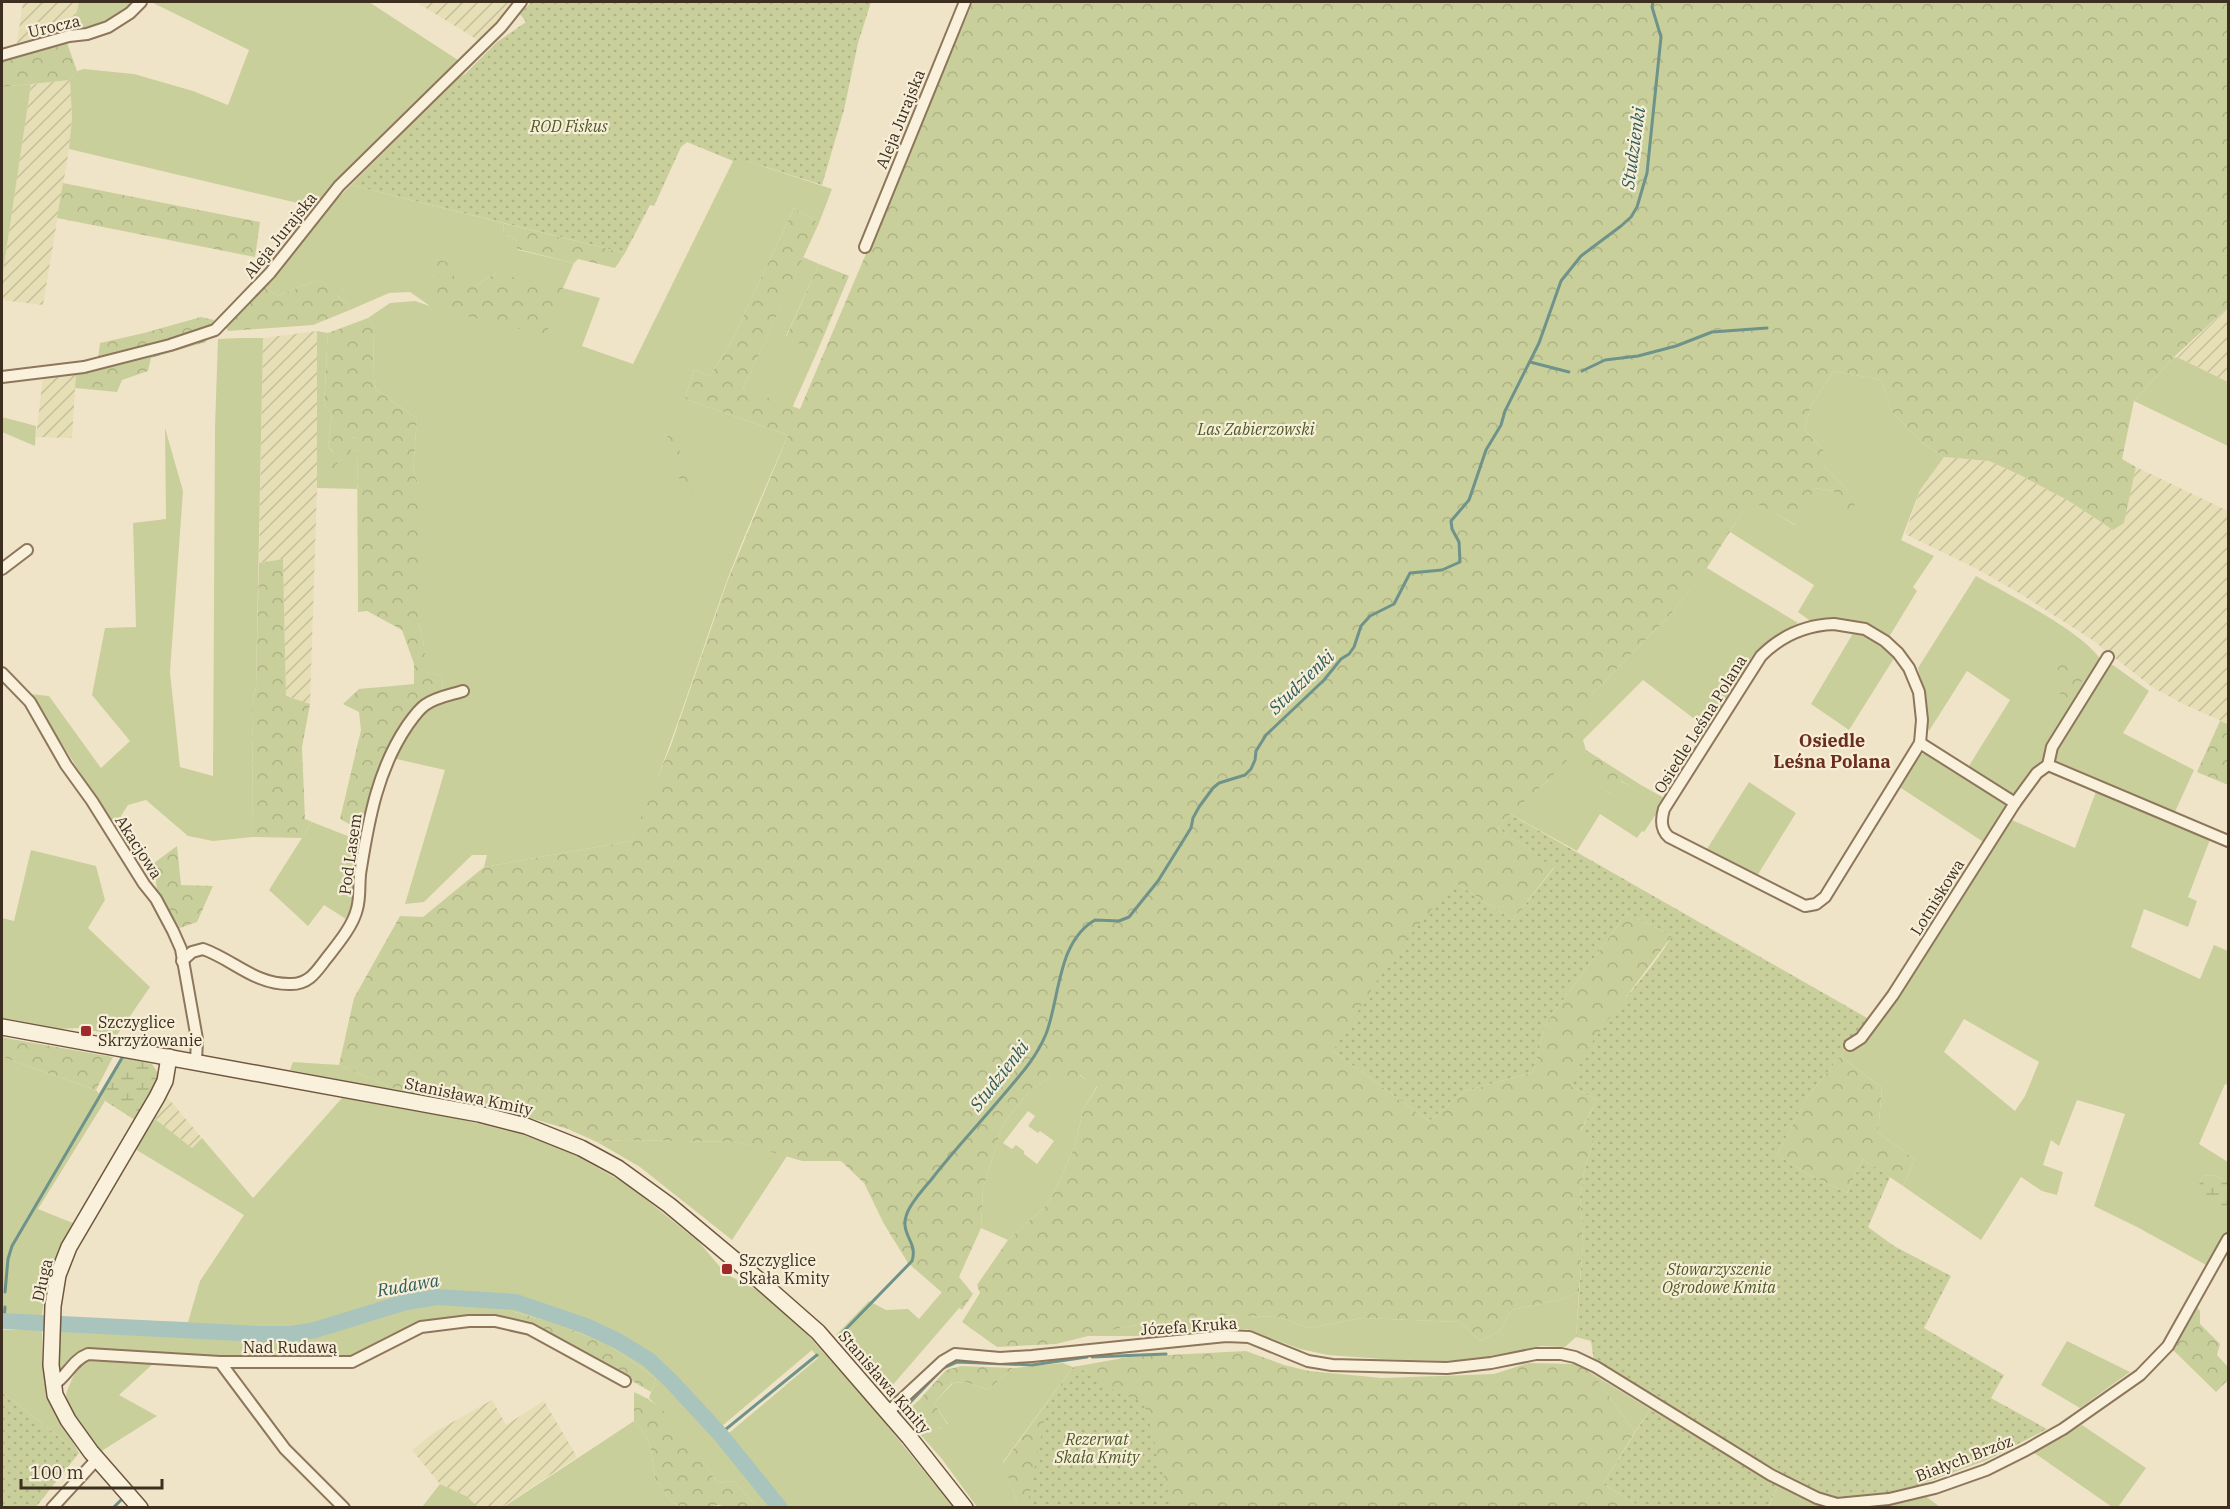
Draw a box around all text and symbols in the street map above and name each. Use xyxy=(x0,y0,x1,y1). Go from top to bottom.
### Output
street label: Urocza xyxy=(26,10,82,42)
street label: Aleja Jurajska xyxy=(871,66,929,172)
water label: Studzienki xyxy=(1616,105,1650,192)
park label: ROD Fiskus xyxy=(529,116,608,136)
street label: Aleja Jurajska xyxy=(239,188,321,282)
park label: Las Zabierzowski xyxy=(1197,419,1315,439)
water label: Studzienki xyxy=(1262,645,1339,720)
street label: Osiedle Leśna Polana xyxy=(1649,651,1751,797)
district label: Osiedle Leśna Polana xyxy=(1773,729,1891,773)
street label: Akacjowa xyxy=(111,811,167,883)
street label: Pod Lasem xyxy=(334,812,366,896)
street label: Lotniskowa xyxy=(1906,855,1968,939)
place label: Szczyglice Skrzyżowanie xyxy=(98,1012,202,1050)
marker: Szczyglice Skrzyżowanie xyxy=(79,1024,93,1038)
water label: Studzienki xyxy=(964,1036,1034,1117)
street label: Stanisława Kmity xyxy=(403,1073,535,1119)
place label: Szczyglice Skała Kmity xyxy=(739,1250,830,1288)
street label: Długa xyxy=(27,1256,57,1303)
park label: Stowarzyszenie Ogrodowe Kmita xyxy=(1662,1259,1776,1297)
marker: Szczyglice Skała Kmity xyxy=(720,1262,734,1276)
water label: Rudawa xyxy=(374,1268,441,1302)
street label: Józefa Kruka xyxy=(1140,1313,1238,1339)
street label: Stanisława Kmity xyxy=(835,1326,936,1438)
street label: Nad Rudawą xyxy=(243,1337,338,1357)
park label: Rezerwat Skała Kmity xyxy=(1054,1429,1141,1467)
street label: Białych Brzóz xyxy=(1913,1430,2015,1486)
scale bar xyxy=(21,1452,162,1490)
text: 100 m xyxy=(30,1461,84,1484)

